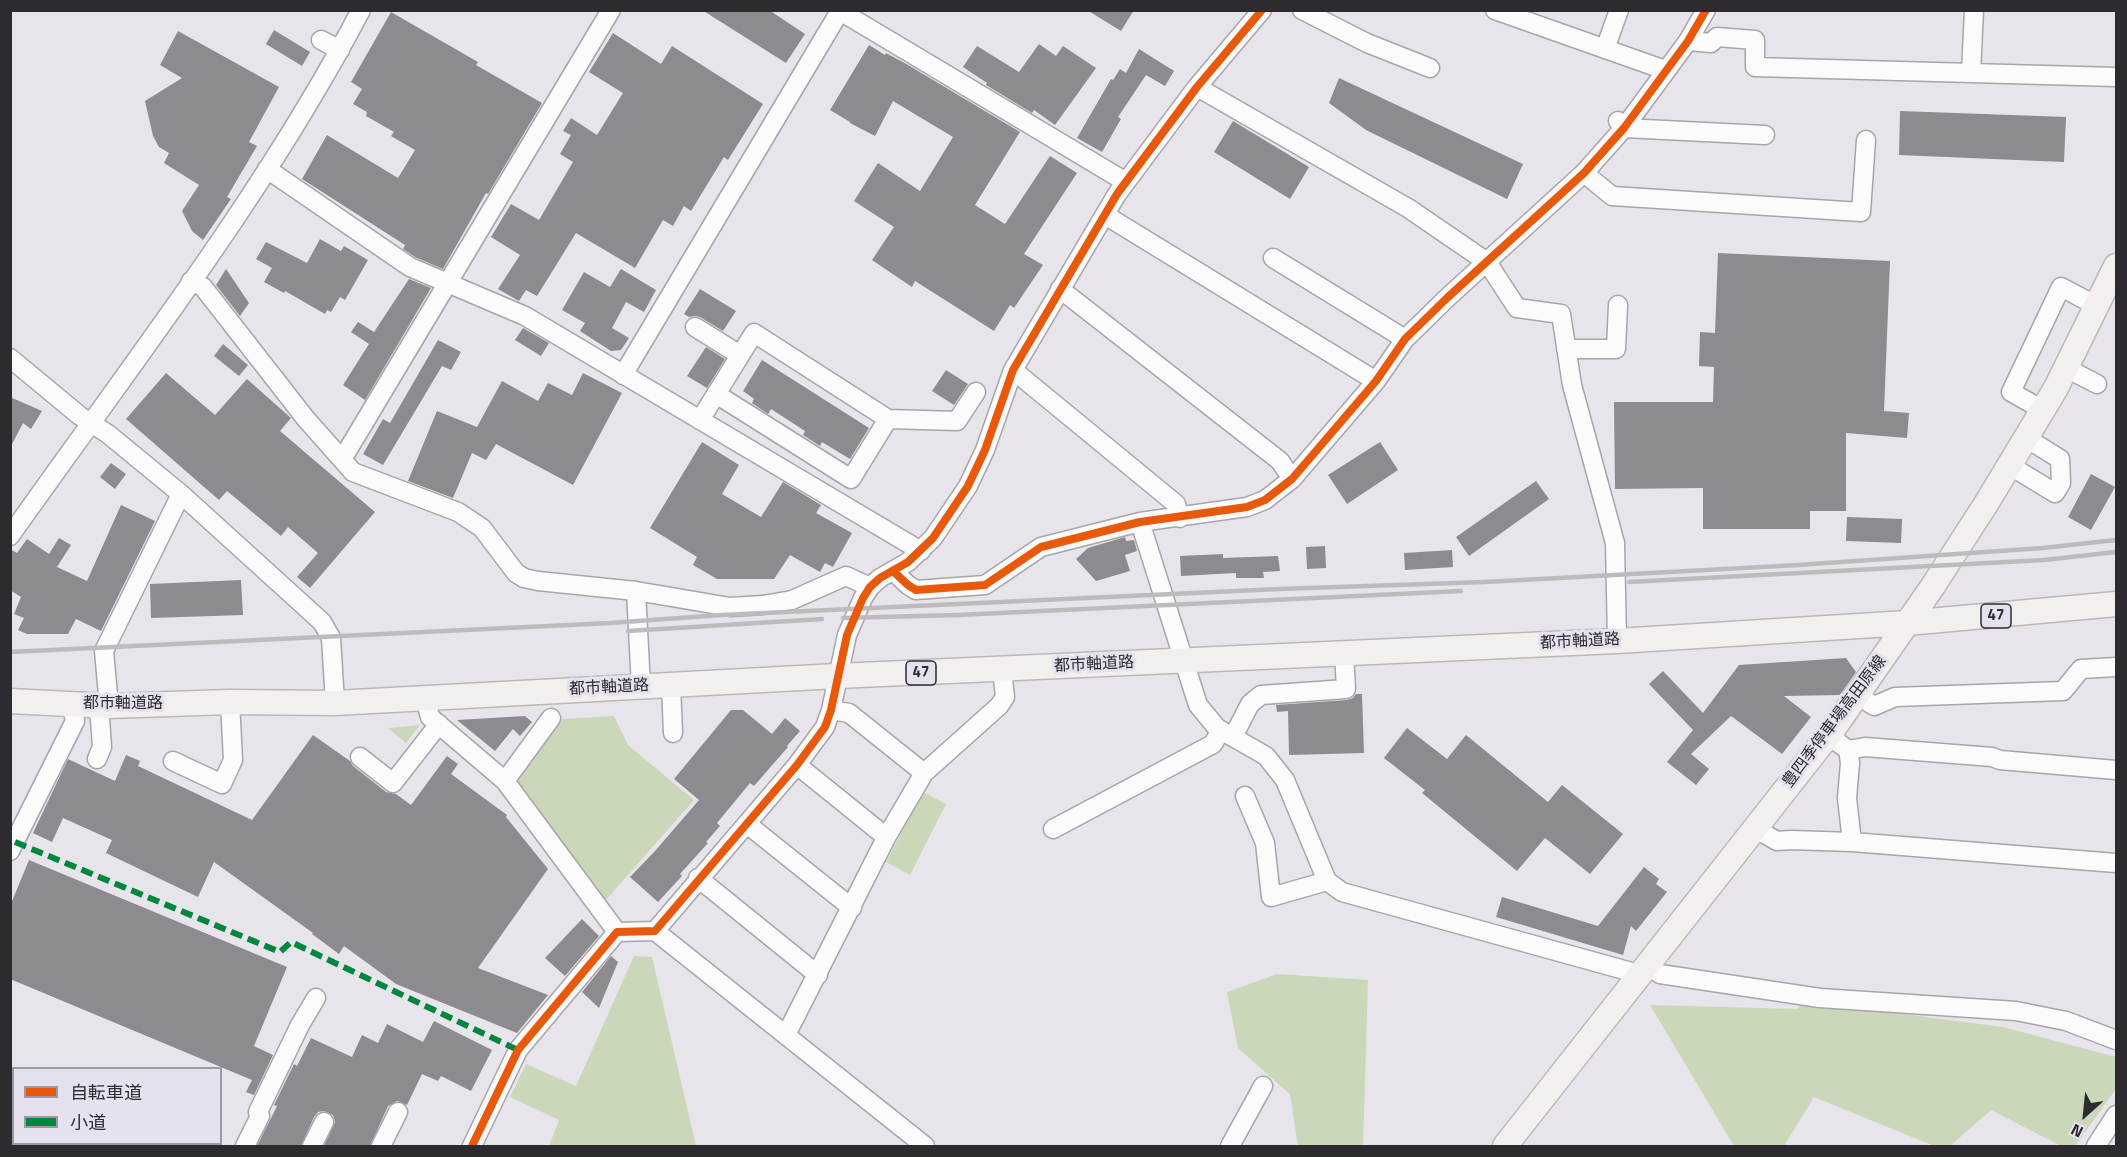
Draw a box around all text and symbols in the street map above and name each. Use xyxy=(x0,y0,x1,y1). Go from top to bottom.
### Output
road number: 47 xyxy=(1981,604,2011,628)
street label: 都市軸道路 xyxy=(1540,630,1620,654)
street label: 豊四季停車場高田原線 xyxy=(1779,652,1891,792)
street label: 都市軸道路 xyxy=(1054,653,1134,677)
road number: 47 xyxy=(906,661,936,685)
street label: 都市軸道路 xyxy=(569,676,649,700)
street label: 都市軸道路 xyxy=(83,694,163,714)
legend xyxy=(12,1067,222,1145)
text: 自転車道 xyxy=(70,1079,142,1106)
north arrow xyxy=(2055,1085,2115,1145)
text: 小道 xyxy=(70,1109,106,1136)
text: N xyxy=(2066,1118,2087,1144)

